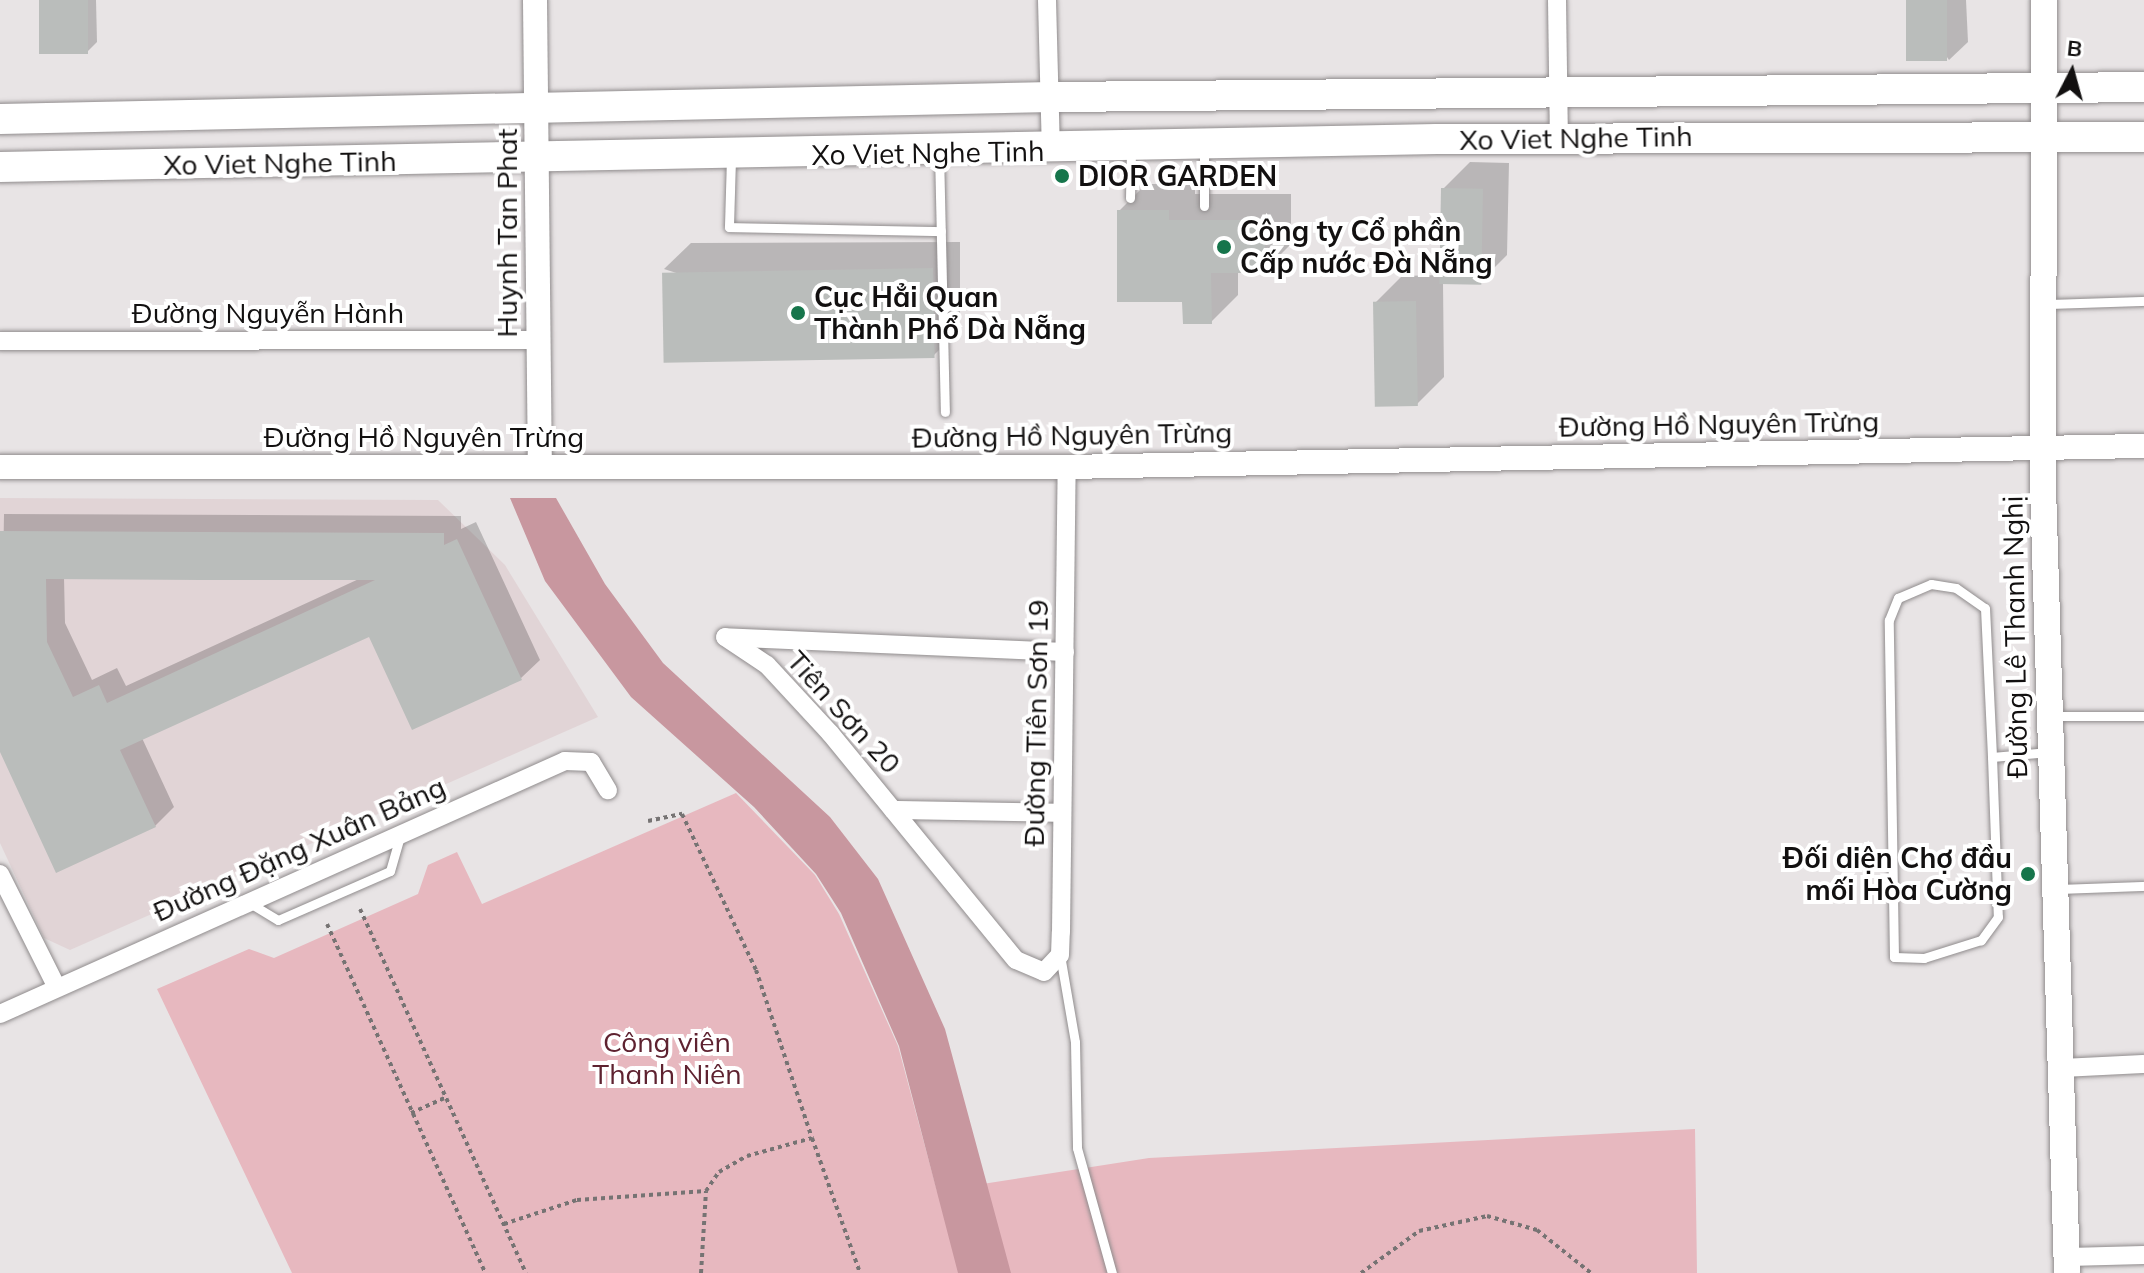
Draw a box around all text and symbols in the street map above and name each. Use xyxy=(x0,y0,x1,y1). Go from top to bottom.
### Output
north arrow xyxy=(2032,32,2112,112)
text: B xyxy=(2065,33,2084,63)
street label: Xo Viet Nghe Tinh xyxy=(1459,119,1693,157)
street label: Huynh Tan Phat xyxy=(490,128,524,338)
street label: Xo Viet Nghe Tinh xyxy=(811,134,1045,172)
street label: Xo Viet Nghe Tinh xyxy=(163,144,397,182)
place label: DIOR GARDEN xyxy=(1078,159,1277,193)
marker: DIOR GARDEN xyxy=(1053,167,1071,185)
place label: Công ty Cổ phần Cấp nước Đà Nẵng xyxy=(1240,214,1493,280)
marker: Công ty Cổ phần Cấp nước Đà Nẵng xyxy=(1215,238,1233,256)
place label: Cục Hẳi Quan Thành Phổ Dà Nẵng xyxy=(814,280,1086,346)
street label: Đường Nguyễn Hành xyxy=(132,296,404,330)
marker: Cục Hẳi Quan Thành Phổ Dà Nẵng xyxy=(789,304,807,322)
street label: Đường Hồ Nguyên Trừng xyxy=(1559,404,1879,444)
street label: Đường Hồ Nguyên Trừng xyxy=(912,415,1232,455)
street label: Đường Hồ Nguyên Trừng xyxy=(264,420,584,454)
street label: Đường Lê Thanh Nghị xyxy=(1996,496,2034,778)
street label: Đường Tiên Sơn 19 xyxy=(1017,599,1055,847)
street label: Tiên Sơn 20 xyxy=(780,644,908,780)
street label: Đường Đặng Xuân Bảng xyxy=(148,769,450,929)
place label: Đối diện Chợ đầu mối Hòa Cường xyxy=(1783,841,2012,907)
marker: Đối diện Chợ đầu mối Hòa Cường xyxy=(2019,865,2037,883)
park label: Công viên Thanh Niên xyxy=(592,1025,742,1091)

